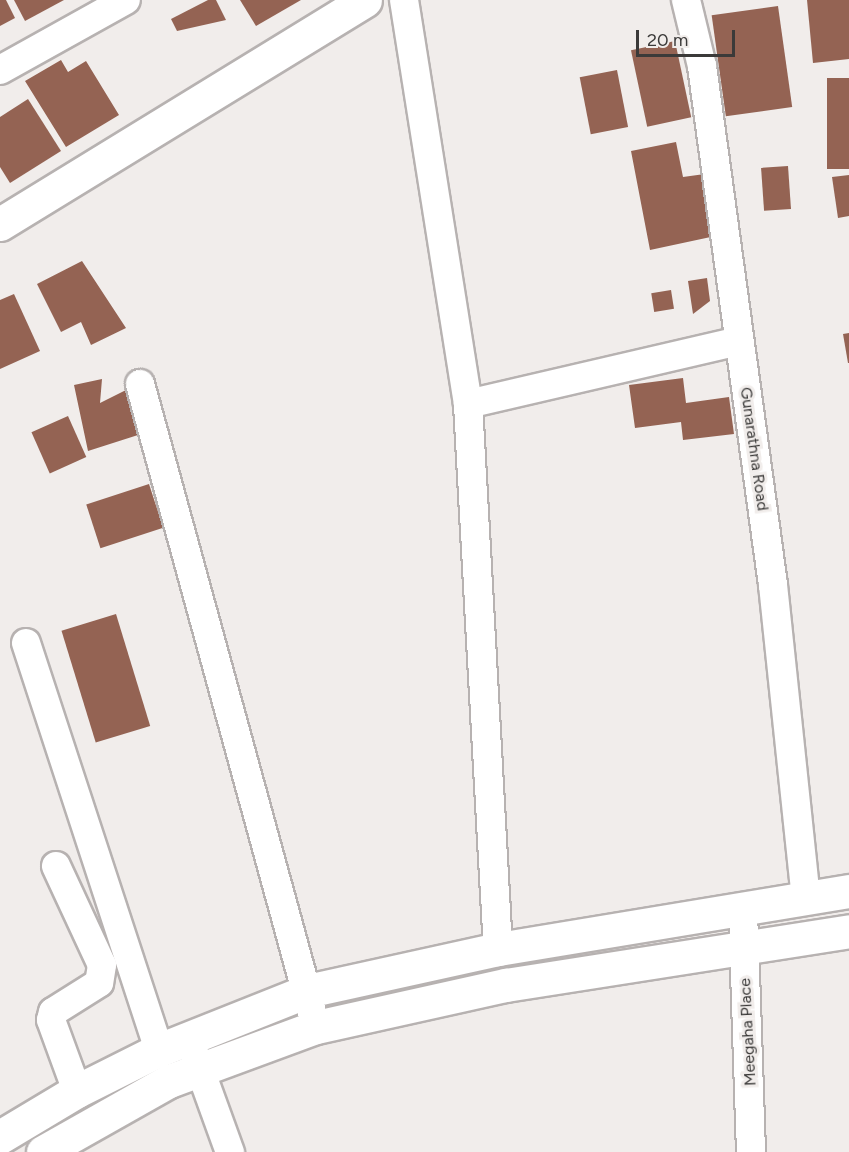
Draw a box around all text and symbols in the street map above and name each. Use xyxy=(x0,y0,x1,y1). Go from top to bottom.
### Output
scale bar xyxy=(639,18,738,56)
text: 20 m xyxy=(647,29,688,51)
street label: Gunarathna Road xyxy=(736,386,772,512)
street label: Meegaha Place xyxy=(736,978,760,1086)

